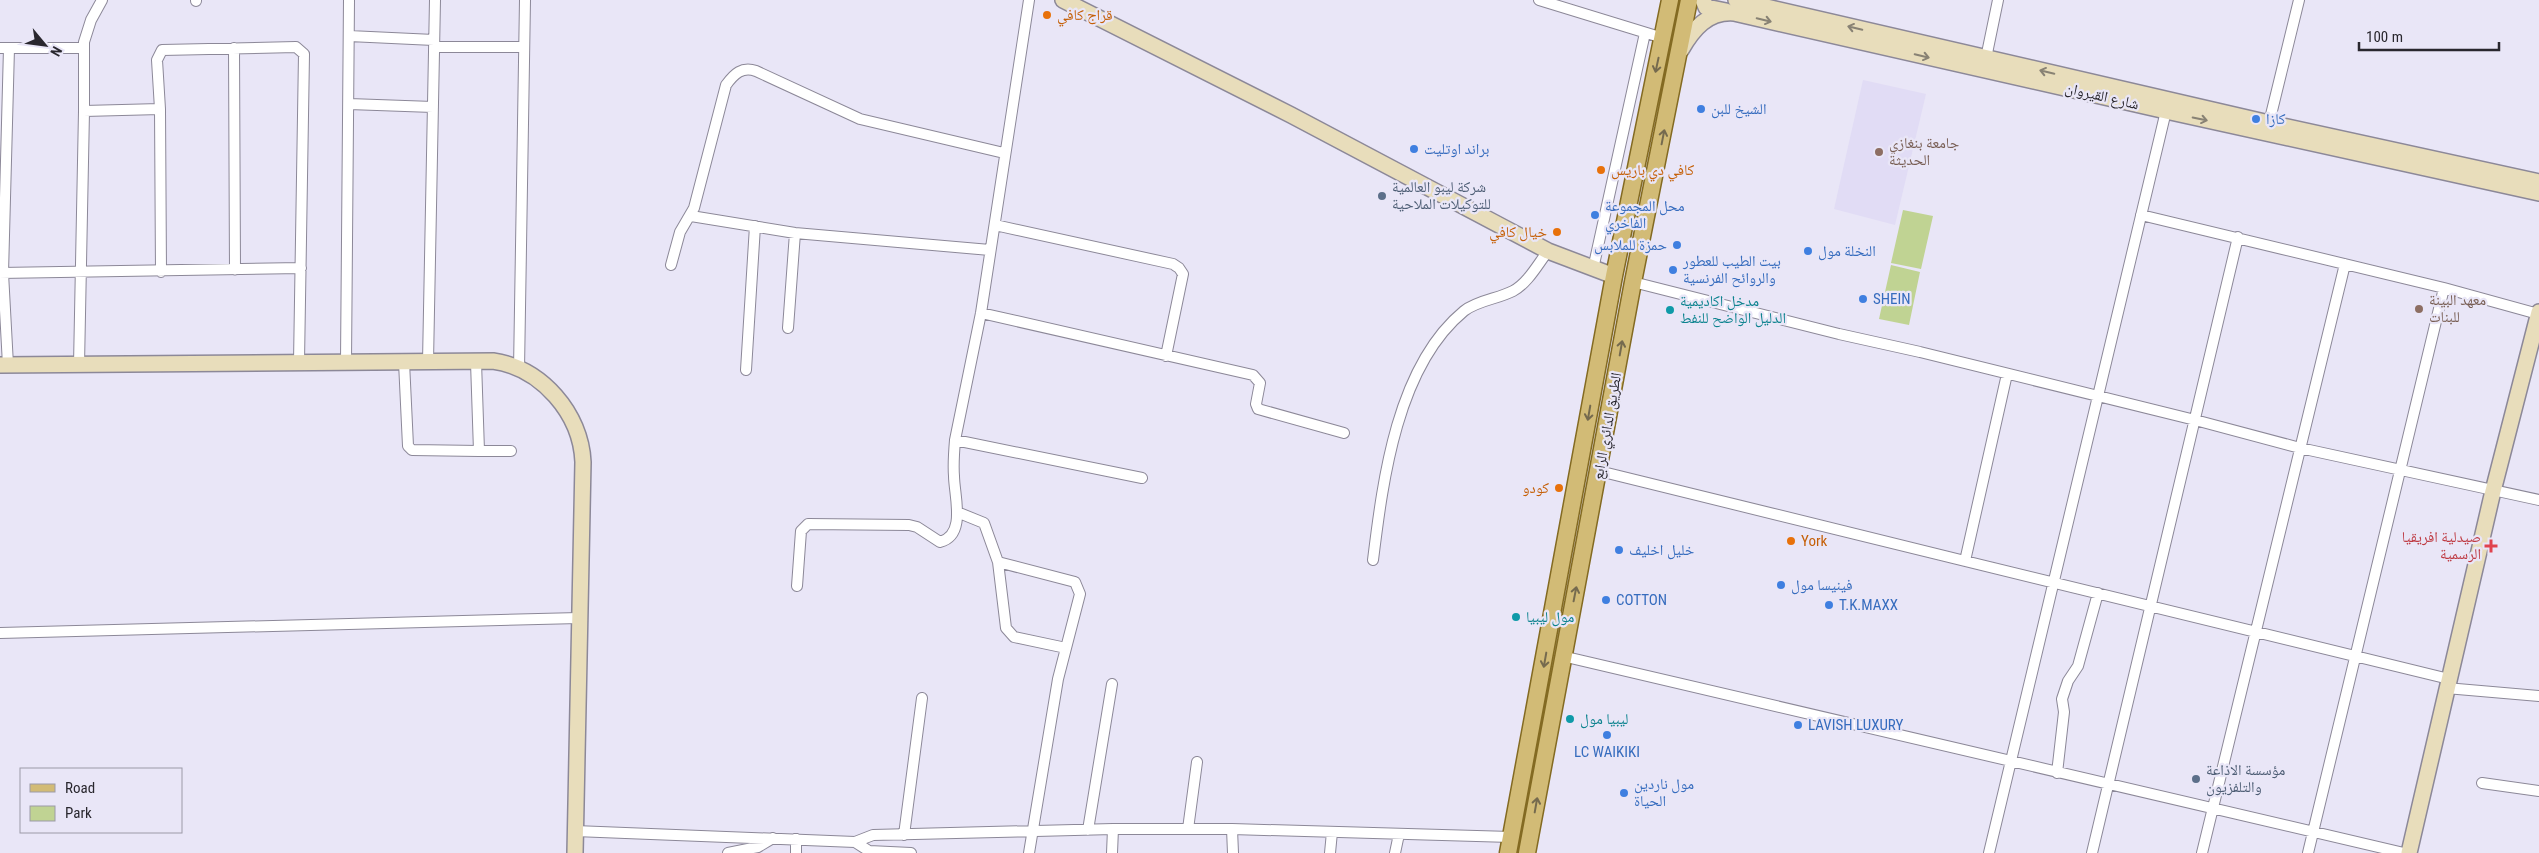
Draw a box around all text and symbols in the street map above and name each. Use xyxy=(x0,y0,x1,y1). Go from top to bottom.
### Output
place label: قراج كافي xyxy=(1057,6,1113,27)
marker: قراج كافي xyxy=(1041,9,1053,21)
one-way arrow xyxy=(1755,16,1771,25)
north arrow xyxy=(20,20,70,70)
scale bar xyxy=(2359,20,2499,52)
one-way arrow xyxy=(1847,23,1863,32)
text: 100 m xyxy=(2366,28,2403,46)
text: N xyxy=(47,44,65,59)
one-way arrow xyxy=(1914,52,1930,61)
one-way arrow xyxy=(1652,57,1661,73)
one-way arrow xyxy=(2040,67,2056,76)
street label: شارع القيروان xyxy=(2063,79,2141,114)
place label: الشيخ للبن xyxy=(1711,100,1767,119)
marker: الشيخ للبن xyxy=(1695,103,1707,115)
place label: كازا xyxy=(2266,110,2285,128)
marker: كازا xyxy=(2250,113,2262,125)
one-way arrow xyxy=(2192,115,2208,124)
one-way arrow xyxy=(1658,129,1668,145)
place label: جامعة بنغازي الحديثة xyxy=(1889,134,1960,169)
place label: براند اوتليت xyxy=(1424,140,1490,158)
marker: براند اوتليت xyxy=(1408,143,1420,155)
marker: جامعة بنغازي الحديثة xyxy=(1873,146,1885,158)
place label: كافي دي باريس xyxy=(1611,161,1694,182)
marker: كافي دي باريس xyxy=(1595,164,1607,176)
place label: شركة ليبو العالمية للتوكيلات الملاحية xyxy=(1392,178,1491,213)
marker: شركة ليبو العالمية للتوكيلات الملاحية xyxy=(1376,190,1388,202)
place label: محل المجموعة الفاخري xyxy=(1605,197,1685,235)
marker: محل المجموعة الفاخري xyxy=(1589,209,1601,221)
place label: خيال كافي xyxy=(1489,223,1547,244)
marker: خيال كافي xyxy=(1551,226,1563,238)
place label: حمزة للملابس xyxy=(1594,236,1667,255)
marker: حمزة للملابس xyxy=(1671,239,1683,251)
place label: النخلة مول xyxy=(1818,242,1876,261)
marker: النخلة مول xyxy=(1802,245,1814,257)
place label: بيت الطيب للعطور والروائح الفرنسية xyxy=(1682,252,1781,288)
marker: بيت الطيب للعطور والروائح الفرنسية xyxy=(1667,264,1679,276)
place label: SHEIN xyxy=(1873,290,1911,308)
place label: معهد البينة للبنات xyxy=(2429,291,2486,326)
place label: مدخل اكاديمية الدليل الواضح للنفط xyxy=(1680,292,1786,328)
marker: SHEIN xyxy=(1857,293,1869,305)
marker: معهد البينة للبنات xyxy=(2413,303,2425,315)
marker: مدخل اكاديمية الدليل الواضح للنفط xyxy=(1664,304,1676,316)
one-way arrow xyxy=(1617,340,1627,356)
street label: الطريق الدائري الرابع xyxy=(1589,371,1628,481)
one-way arrow xyxy=(1584,405,1594,421)
place label: كودو xyxy=(1523,479,1549,497)
marker: كودو xyxy=(1553,482,1565,494)
place label: صيدلية افريقيا الرسمية xyxy=(2402,528,2481,563)
place label: York xyxy=(1801,532,1827,550)
marker: York xyxy=(1785,535,1797,547)
marker: صيدلية افريقيا الرسمية xyxy=(2485,540,2497,552)
place label: خليل اخليف xyxy=(1629,541,1695,560)
marker: خليل اخليف xyxy=(1613,544,1625,556)
place label: فينيسا مول xyxy=(1791,576,1852,595)
marker: فينيسا مول xyxy=(1775,579,1787,591)
one-way arrow xyxy=(1570,586,1580,602)
place label: COTTON xyxy=(1616,591,1667,609)
marker: COTTON xyxy=(1600,594,1612,606)
place label: T.K.MAXX xyxy=(1839,596,1898,614)
marker: T.K.MAXX xyxy=(1823,599,1835,611)
place label: مول ليبيا xyxy=(1526,608,1575,627)
marker: مول ليبيا xyxy=(1510,611,1522,623)
one-way arrow xyxy=(1540,651,1550,667)
place label: ليبيا مول xyxy=(1580,710,1628,729)
marker: ليبيا مول xyxy=(1564,713,1576,725)
place label: LAVISH LUXURY xyxy=(1808,716,1903,734)
marker: LAVISH LUXURY xyxy=(1792,719,1804,731)
marker: LC WAIKIKI xyxy=(1601,729,1613,741)
place label: LC WAIKIKI xyxy=(1574,743,1640,761)
place label: مؤسسة الاذاعة والتلفزيون xyxy=(2206,761,2286,797)
legend xyxy=(20,768,182,833)
marker: مؤسسة الاذاعة والتلفزيون xyxy=(2190,773,2202,785)
place label: مول ناردين الحياة xyxy=(1634,775,1694,810)
text: Road xyxy=(65,779,95,797)
marker: مول ناردين الحياة xyxy=(1618,787,1630,799)
one-way arrow xyxy=(1531,797,1541,813)
text: Park xyxy=(65,804,92,822)

